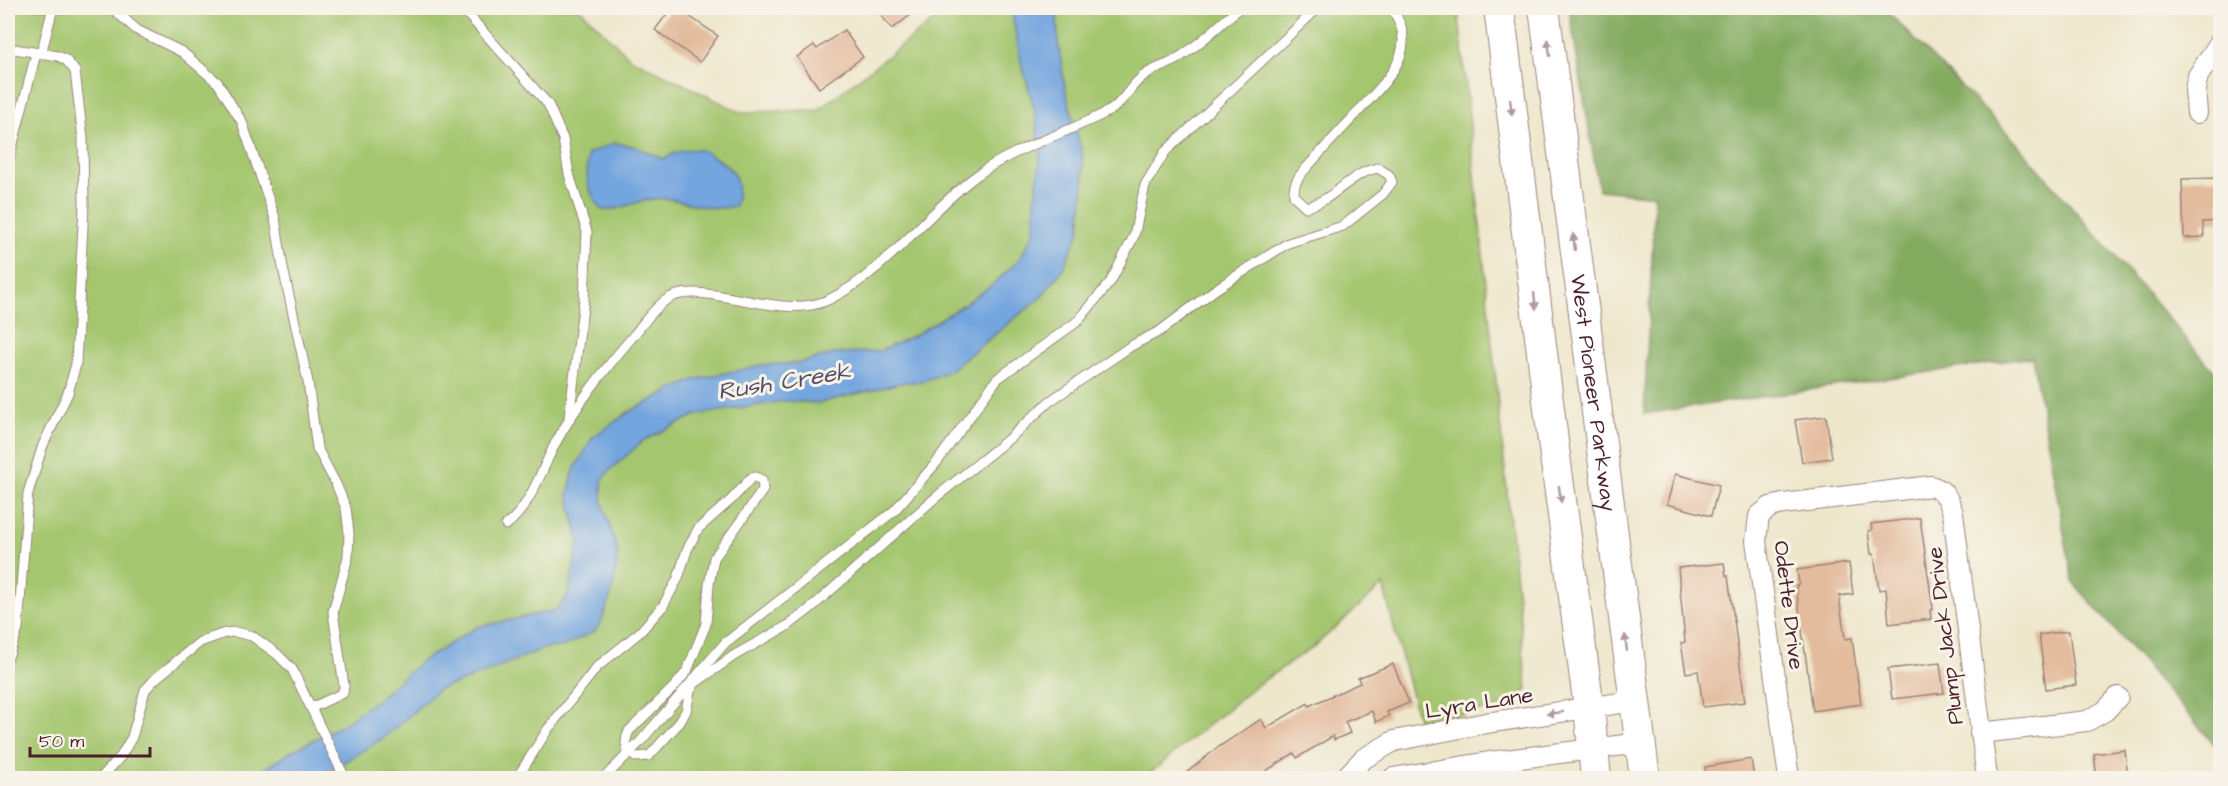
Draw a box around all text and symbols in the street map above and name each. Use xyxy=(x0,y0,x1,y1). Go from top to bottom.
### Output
one-way arrow xyxy=(1544,39,1553,58)
one-way arrow xyxy=(1506,98,1516,117)
one-way arrow xyxy=(1569,232,1578,251)
street label: West Pioneer Parkway xyxy=(1562,272,1624,513)
one-way arrow xyxy=(1531,291,1540,310)
water label: Rush Creek xyxy=(715,355,854,409)
one-way arrow xyxy=(1555,485,1565,504)
street label: Odette Drive xyxy=(1765,539,1812,671)
street label: Plump Jack Drive xyxy=(1919,545,1972,727)
one-way arrow xyxy=(1622,634,1631,653)
street label: Lyra Lane xyxy=(1423,680,1536,728)
one-way arrow xyxy=(1545,709,1564,718)
scale bar xyxy=(30,720,150,758)
text: 50 m xyxy=(39,729,84,754)

